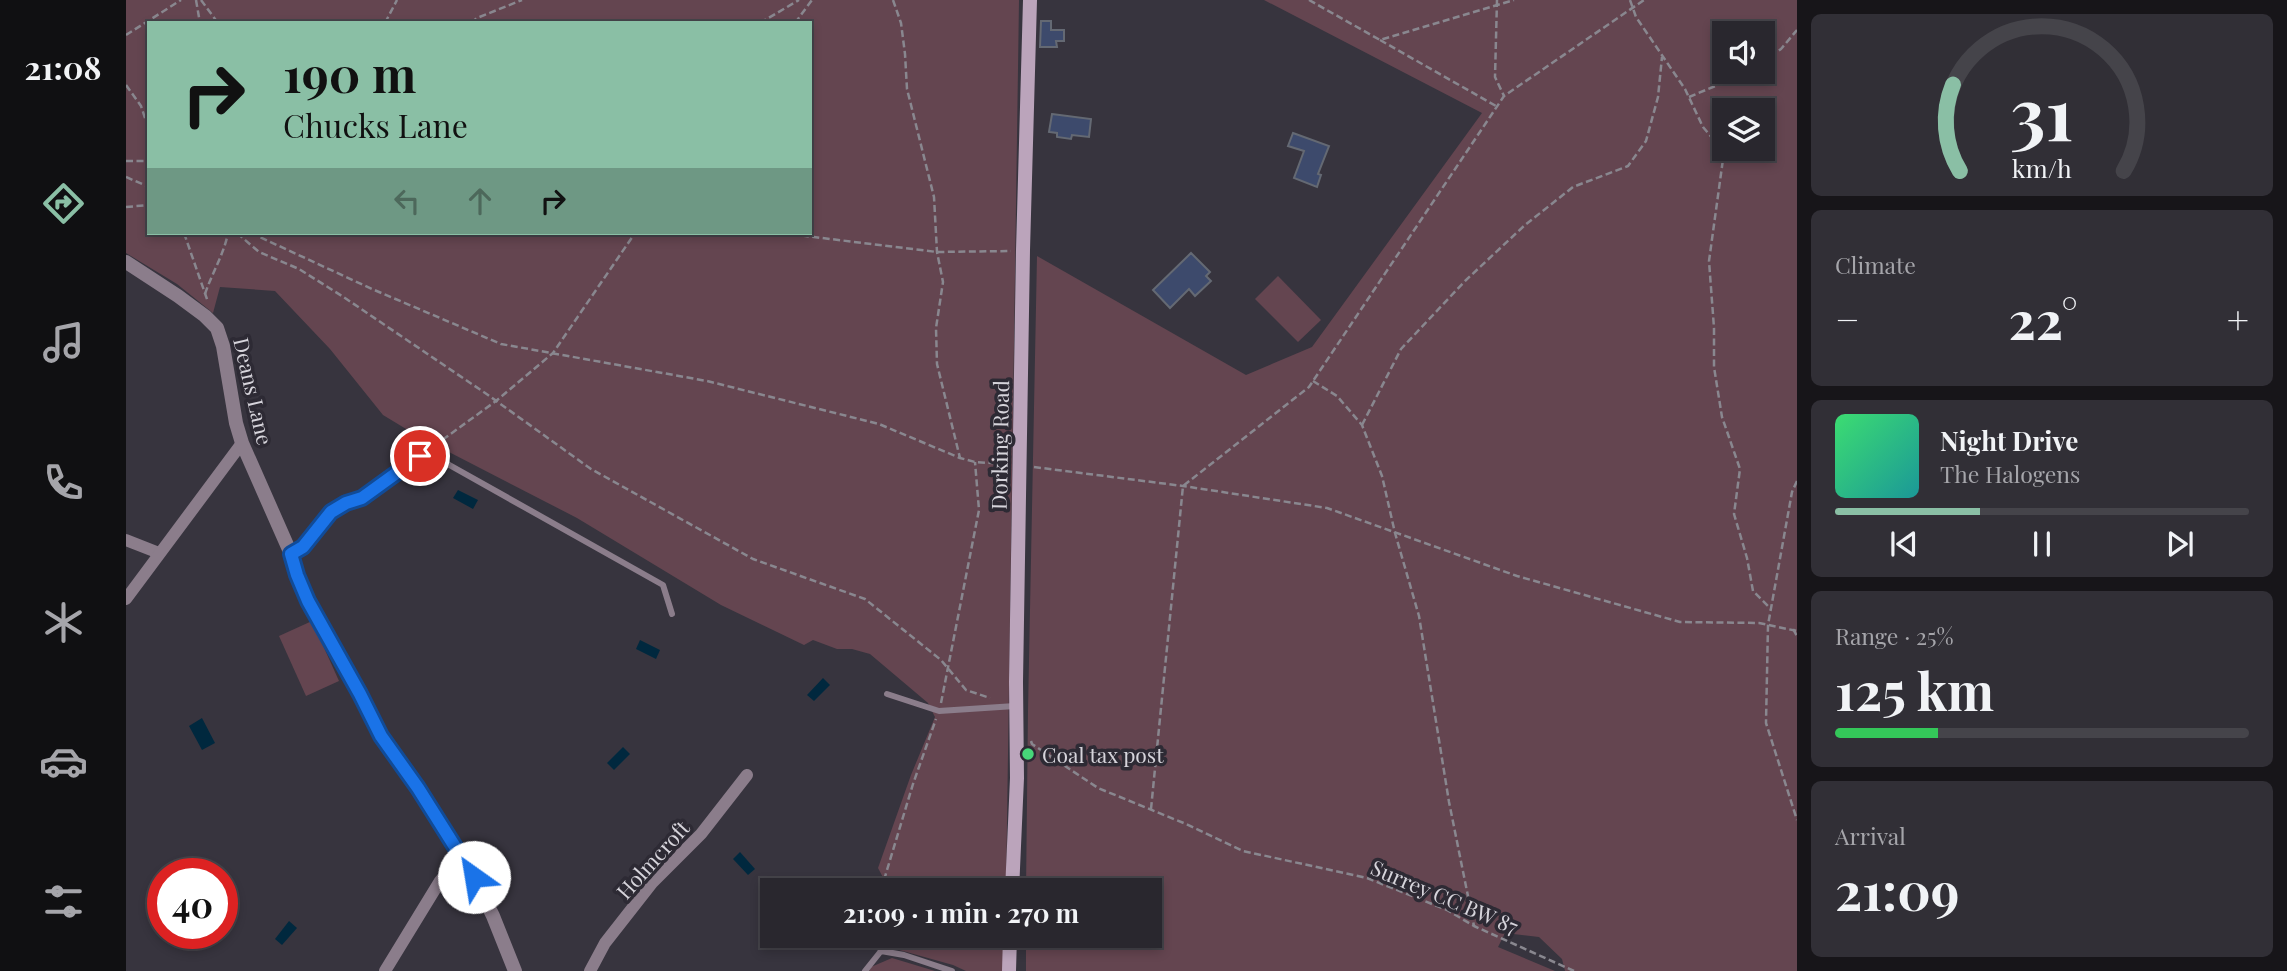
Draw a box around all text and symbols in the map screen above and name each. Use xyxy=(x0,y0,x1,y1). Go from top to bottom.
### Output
map controls xyxy=(1712,21,1775,161)
button: sound xyxy=(1712,21,1775,84)
text: 190 m xyxy=(283,40,416,105)
text: 21:08 xyxy=(25,45,101,88)
icon: right xyxy=(168,49,259,140)
text: 31 xyxy=(2010,62,2074,159)
button: layers xyxy=(1712,98,1775,161)
text: Chucks Lane xyxy=(283,103,468,146)
text: km/h xyxy=(2012,151,2072,184)
icon: directions xyxy=(39,179,88,228)
icon: left xyxy=(388,182,426,220)
icon: ahead xyxy=(461,182,499,220)
icon: right xyxy=(534,182,572,220)
text: Climate xyxy=(1835,249,1916,280)
text: 22° xyxy=(2009,284,2078,353)
text: − xyxy=(1835,293,1860,344)
text: + xyxy=(2227,293,2249,344)
icon: music xyxy=(39,318,88,367)
street label: Deans Lane xyxy=(228,335,280,447)
street label: Dorking Road xyxy=(984,380,1014,510)
text: Night Drive xyxy=(1940,423,2078,458)
pin xyxy=(390,426,450,486)
icon: arrive xyxy=(401,437,439,475)
icon: phone xyxy=(39,458,88,507)
text: The Halogens xyxy=(1940,458,2080,489)
icon: previous xyxy=(1885,525,1923,563)
icon: pause xyxy=(2023,525,2061,563)
icon: next xyxy=(2161,525,2199,563)
icon: climate xyxy=(39,598,88,647)
text: Range · 25% xyxy=(1835,620,1954,651)
text: 125 km xyxy=(1835,655,1994,724)
icon: car xyxy=(39,737,88,786)
place label: Coal tax post xyxy=(1042,740,1164,768)
marker: Coal tax post xyxy=(1020,746,1036,762)
street label: Holmcroft xyxy=(609,813,695,904)
text: Arrival xyxy=(1835,820,1906,851)
position arrow xyxy=(437,840,511,914)
street label: Surrey CC BW 87 xyxy=(1367,852,1523,940)
text: 21:09 xyxy=(1835,855,1960,924)
speed limit sign: 40 xyxy=(147,858,238,949)
icon: filters xyxy=(39,877,88,926)
text: 21:09 · 1 min · 270 m xyxy=(843,895,1079,930)

